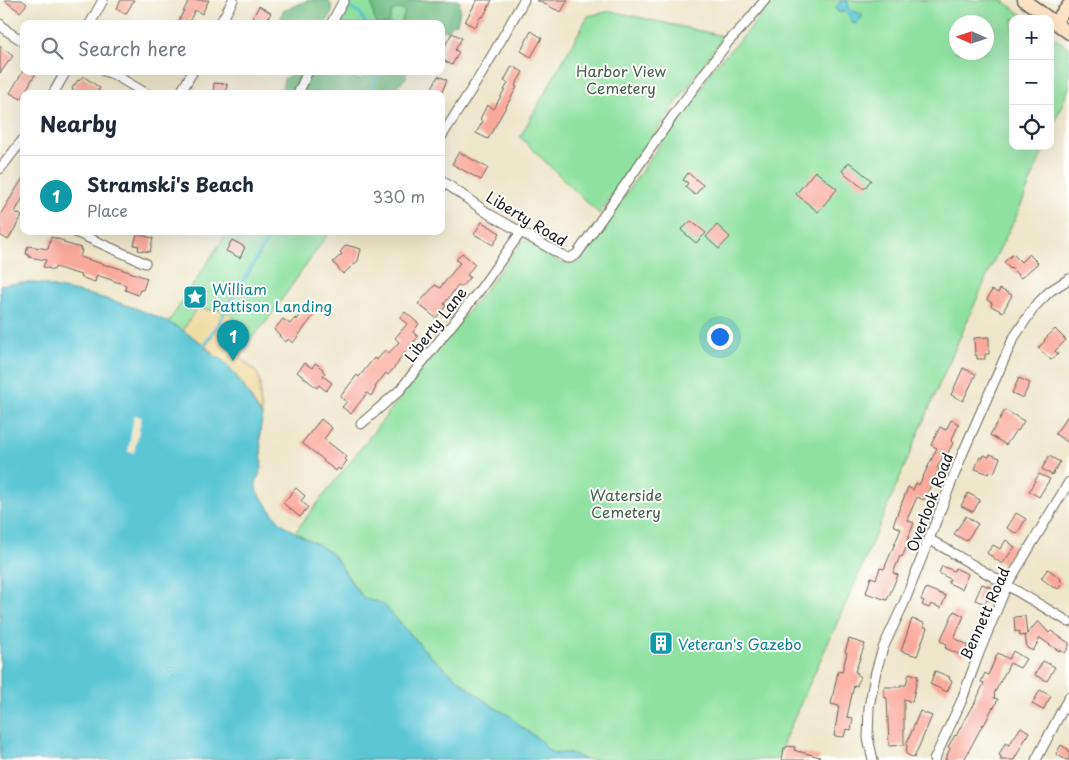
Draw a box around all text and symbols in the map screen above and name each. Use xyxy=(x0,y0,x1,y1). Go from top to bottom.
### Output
north arrow xyxy=(949,15,994,60)
map controls xyxy=(1009,15,1054,150)
button: + xyxy=(1009,15,1054,60)
search box xyxy=(20,20,445,75)
icon: search xyxy=(38,34,66,62)
text: Search here xyxy=(78,34,187,62)
park label: Harbor View Cemetery xyxy=(576,59,667,99)
button: − xyxy=(1009,60,1054,105)
button: locate xyxy=(1009,105,1054,150)
text: Nearby xyxy=(40,107,117,139)
text: Stramski's Beach xyxy=(87,170,254,198)
text: 1 xyxy=(52,184,60,208)
text: 330 m xyxy=(372,184,425,208)
street label: Liberty Road xyxy=(482,185,572,251)
text: Place xyxy=(87,198,128,222)
place label: William Pattison Landing xyxy=(212,277,332,317)
street label: Liberty Lane xyxy=(398,282,472,366)
place icon: William Pattison Landing xyxy=(182,284,208,310)
pin: 1 xyxy=(217,320,249,361)
your location xyxy=(707,324,733,350)
street label: Overlook Road xyxy=(900,449,958,555)
park label: Waterside Cemetery xyxy=(590,483,662,523)
street label: Bennett Road xyxy=(953,563,1015,663)
building icon: Veteran's Gazebo xyxy=(648,630,674,656)
place label: Veteran's Gazebo xyxy=(678,632,802,655)

